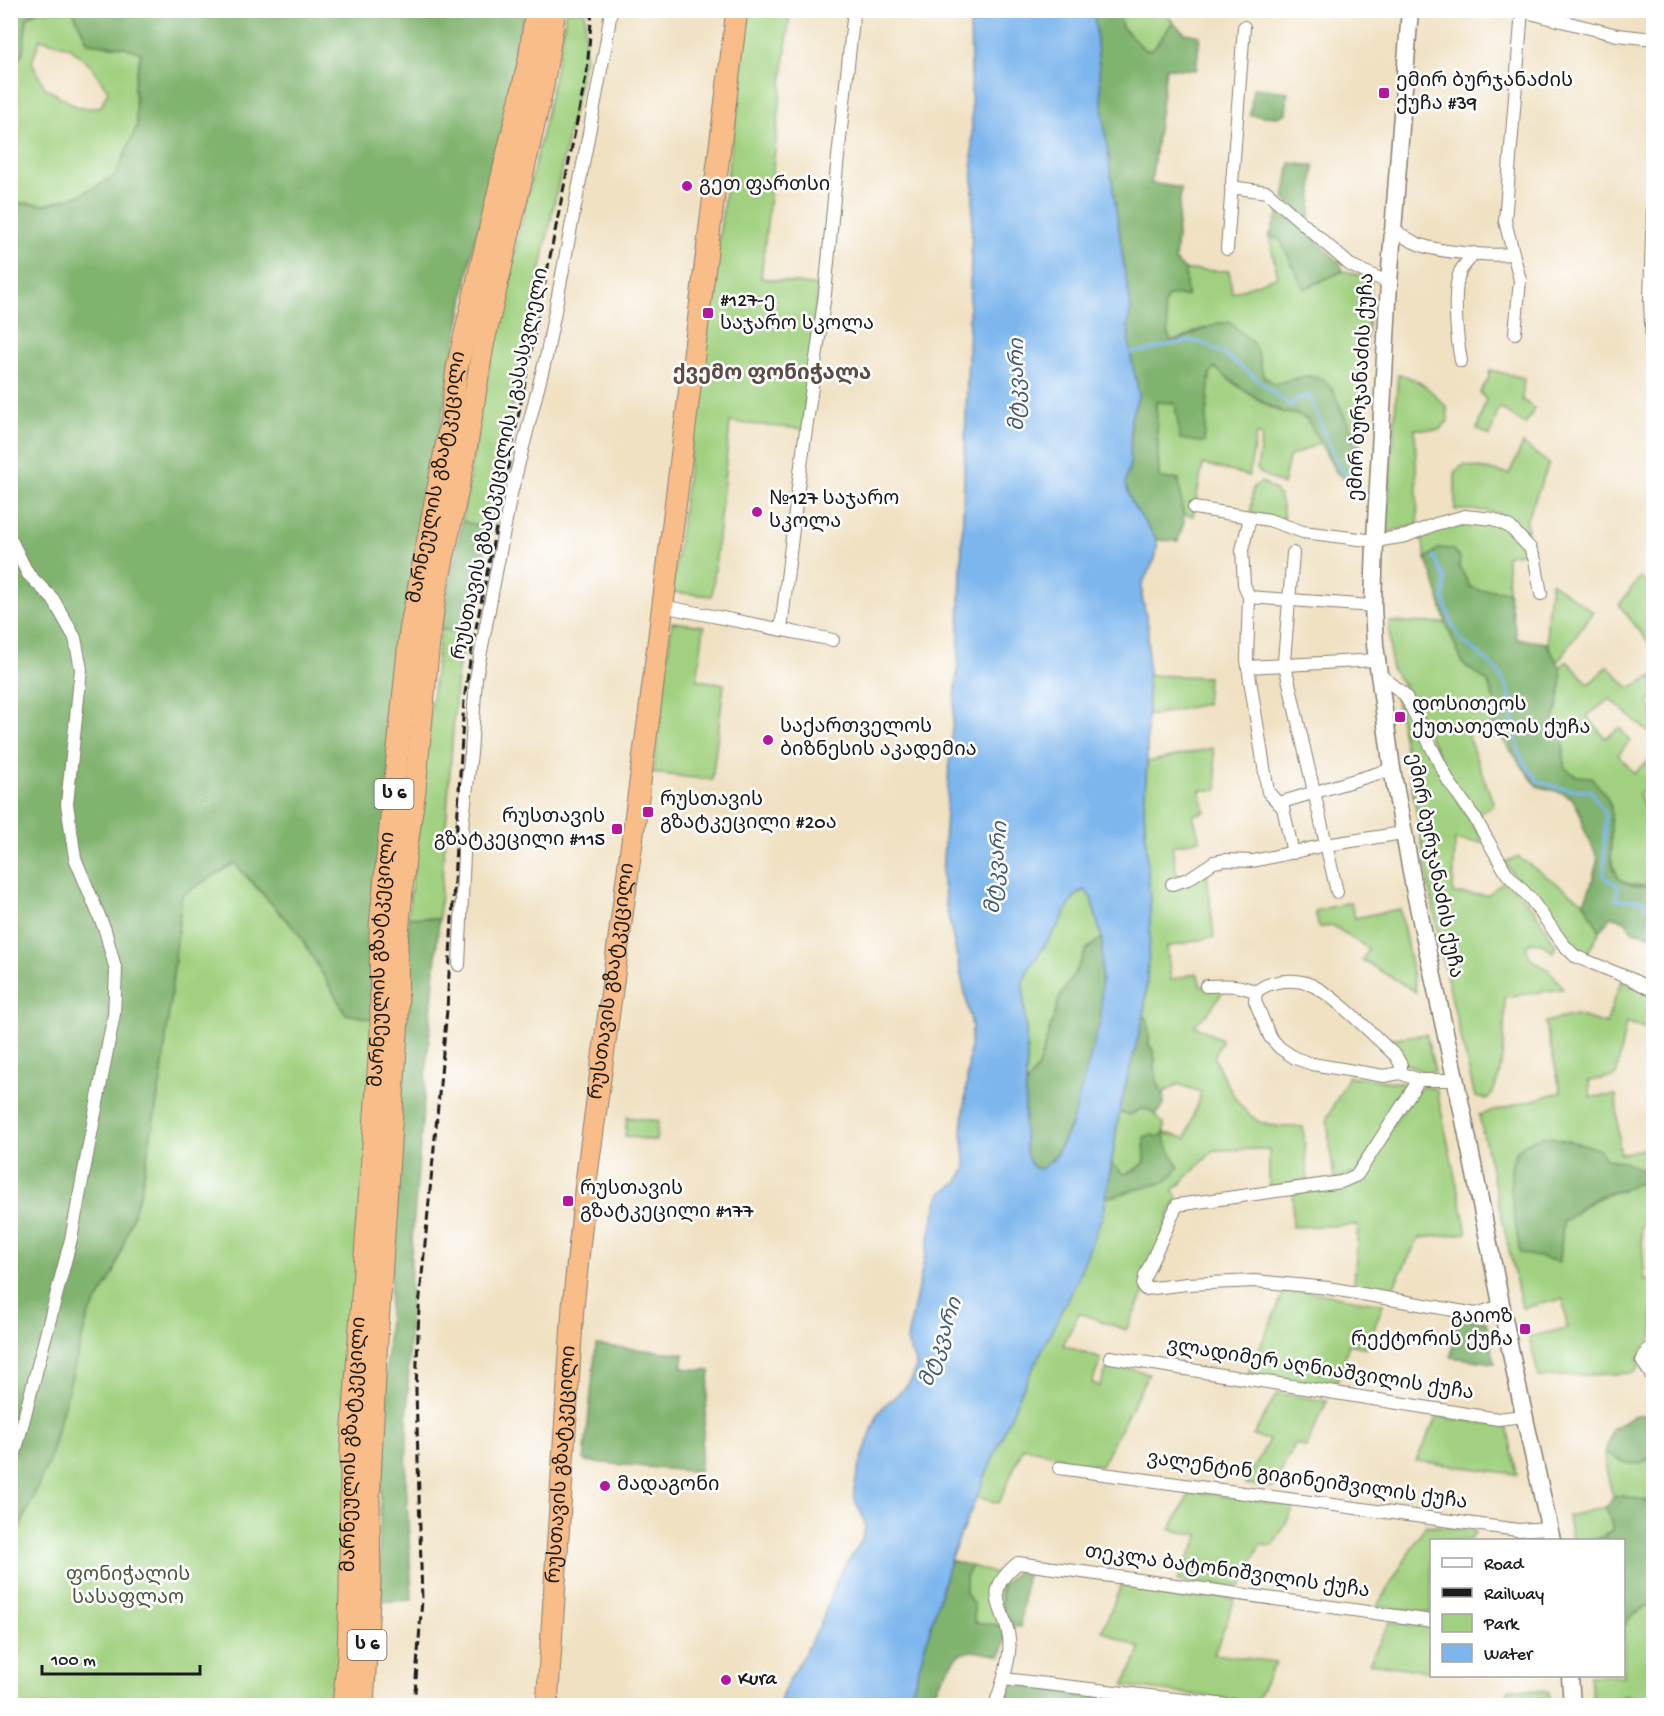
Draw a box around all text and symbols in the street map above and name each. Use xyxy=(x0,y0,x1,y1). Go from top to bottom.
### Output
place label: ემირ ბურჯანაძის ქუჩა #39 xyxy=(1396,70,1573,117)
marker: ემირ ბურჯანაძის ქუჩა #39 xyxy=(1377,86,1391,100)
place label: გეთ ფართსი xyxy=(699,174,830,198)
marker: გეთ ფართსი xyxy=(680,179,694,193)
street label: რუსთავის გზატკეცილის I გასასვლელი xyxy=(448,266,555,662)
street label: ემირ ბურჯანაძის ქუჩა xyxy=(1345,272,1380,502)
place label: #127-ე საჯარო სკოლა xyxy=(720,291,874,337)
marker: #127-ე საჯარო სკოლა xyxy=(701,306,715,320)
water label: მტკვარი xyxy=(1006,338,1032,431)
street label: მარნეულის გზატკეცილი xyxy=(404,349,472,605)
district label: ქვემო ფონიჭალა xyxy=(673,363,871,388)
place label: №127 საჯარო სკოლა xyxy=(769,488,899,535)
marker: №127 საჯარო სკოლა xyxy=(750,505,764,519)
place label: დოსითეოს ქუთათელის ქუჩა xyxy=(1412,695,1590,741)
marker: დოსითეოს ქუთათელის ქუჩა xyxy=(1393,710,1407,724)
place label: საქართველოს ბიზნესის აკადემია xyxy=(780,716,977,763)
marker: საქართველოს ბიზნესის აკადემია xyxy=(761,733,775,747)
street label: ემირ ბურჯანაძის ქუჩა xyxy=(1400,751,1467,980)
road number: ს 6 xyxy=(374,779,414,809)
place label: რუსთავის გზატკეცილი #20ა xyxy=(660,789,837,836)
marker: რუსთავის გზატკეცილი #20ა xyxy=(641,805,655,819)
place label: რუსთავის გზატკეცილი #115 xyxy=(434,806,605,853)
water label: მტკვარი xyxy=(982,820,1016,915)
marker: რუსთავის გზატკეცილი #115 xyxy=(610,822,624,836)
street label: მარნეულის გზატკეცილი xyxy=(366,831,401,1088)
street label: რუსთავის გზატკეცილი xyxy=(585,862,641,1101)
place label: რუსთავის გზატკეცილი #177 xyxy=(580,1178,754,1225)
marker: რუსთავის გზატკეცილი #177 xyxy=(561,1194,575,1208)
water label: მტკვარი xyxy=(915,1294,970,1391)
place label: გაიოზ რექტორის ქუჩა xyxy=(1351,1307,1513,1353)
street label: მარნეულის გზატკეცილი xyxy=(338,1316,372,1572)
marker: გაიოზ რექტორის ქუჩა xyxy=(1518,1322,1532,1336)
street label: ვლადიმერ აღნიაშვილის ქუჩა xyxy=(1165,1334,1475,1407)
street label: რუსთავის გზატკეცილი xyxy=(543,1345,582,1584)
street label: ვალენტინ გიგინეიშვილის ქუჩა xyxy=(1145,1448,1469,1516)
place label: მადაგონი xyxy=(617,1475,719,1498)
marker: მადაგონი xyxy=(598,1479,612,1493)
legend xyxy=(1430,1539,1625,1677)
street label: თეკლა ბატონიშვილის ქუჩა xyxy=(1083,1542,1371,1604)
text: Road xyxy=(1484,1555,1525,1576)
park label: ფონიჭალის სასაფლაო xyxy=(66,1565,190,1611)
text: Railway xyxy=(1484,1585,1544,1606)
text: Park xyxy=(1483,1615,1520,1636)
road number: ს 6 xyxy=(348,1630,386,1660)
scale bar xyxy=(42,1638,200,1676)
text: Water xyxy=(1484,1645,1534,1666)
text: 100 m xyxy=(50,1651,96,1672)
place label: Kura xyxy=(738,1669,777,1692)
marker: Kura xyxy=(719,1673,733,1687)

